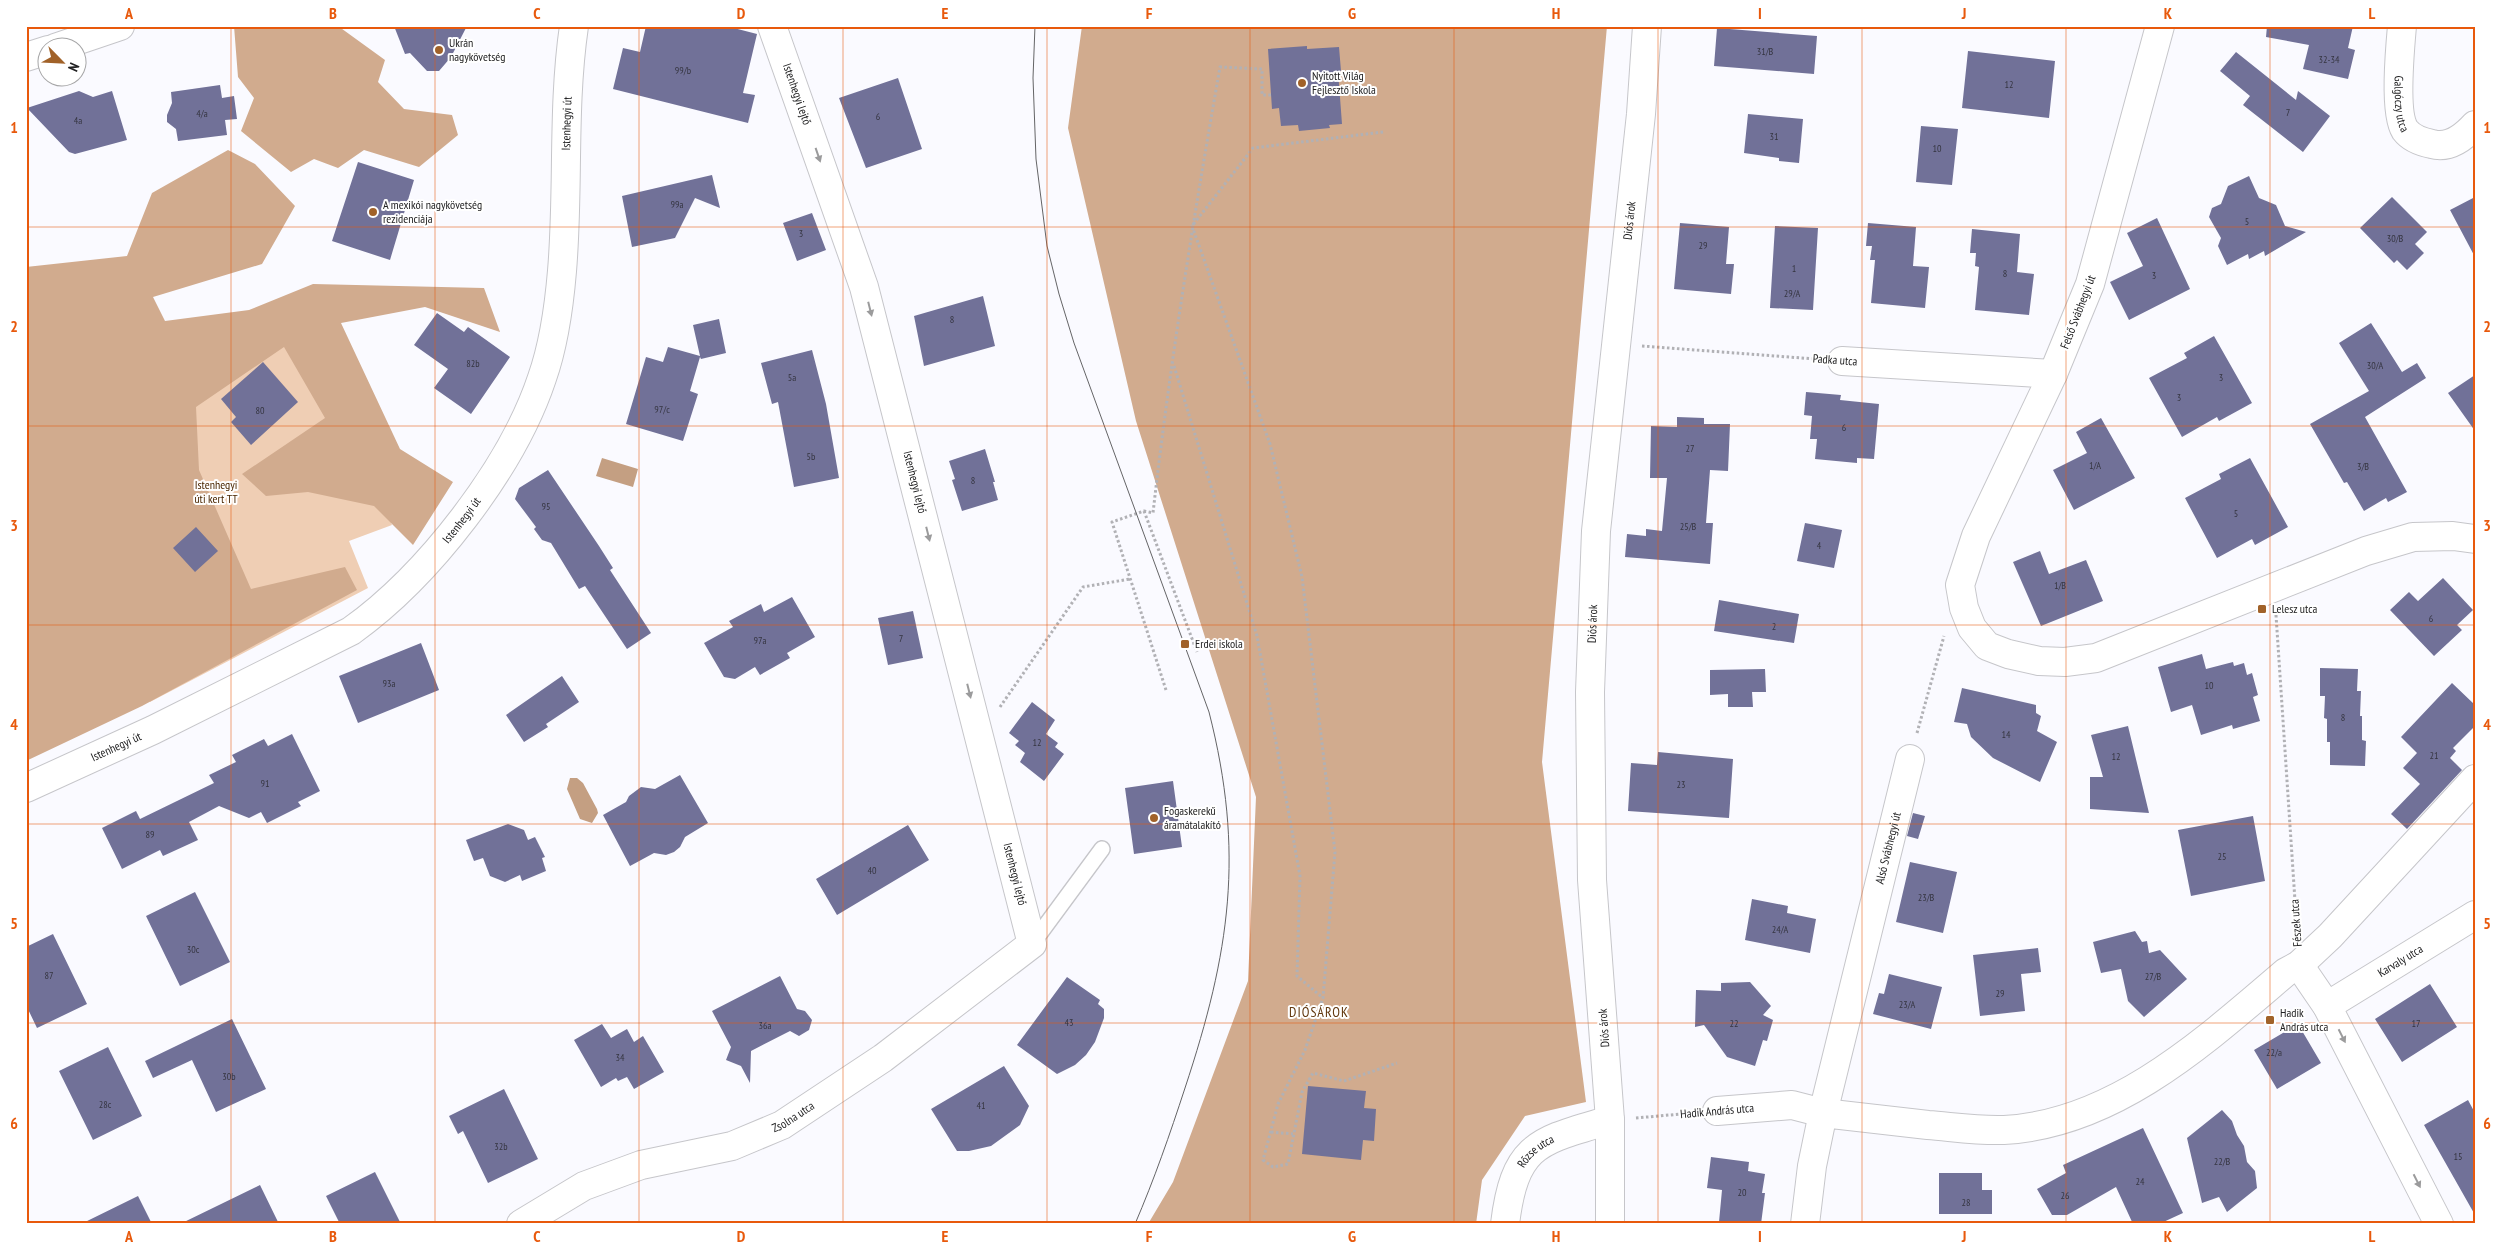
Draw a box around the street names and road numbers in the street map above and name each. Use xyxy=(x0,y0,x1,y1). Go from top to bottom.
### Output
street label: Istenhegyi lejtő xyxy=(780,61,815,127)
street label: Galgóczy utca xyxy=(2392,75,2413,135)
street label: Istenhegyi út xyxy=(558,96,575,151)
street label: Diós árok xyxy=(1619,200,1639,241)
street label: Felső Svábhegyi út xyxy=(2057,272,2099,351)
street label: Padka utca xyxy=(1812,350,1858,369)
street label: Istenhegyi lejtő xyxy=(900,449,931,515)
street label: Istenhegyi út xyxy=(439,494,484,546)
street label: Diós árok xyxy=(1584,604,1600,643)
street label: Istenhegyi út xyxy=(88,728,144,764)
street label: Alsó Svábhegyi út xyxy=(1872,810,1904,886)
street label: Istenhegyi lejtő xyxy=(1000,841,1031,907)
street label: Fészek utca xyxy=(2286,899,2305,947)
street label: Karvaly utca xyxy=(2375,941,2426,980)
street label: Diós árok xyxy=(1595,1008,1612,1048)
street label: Zsolna utca xyxy=(770,1098,817,1135)
street label: Hadik András utca xyxy=(1679,1100,1755,1121)
street label: Rőzse utca xyxy=(1514,1131,1556,1170)

